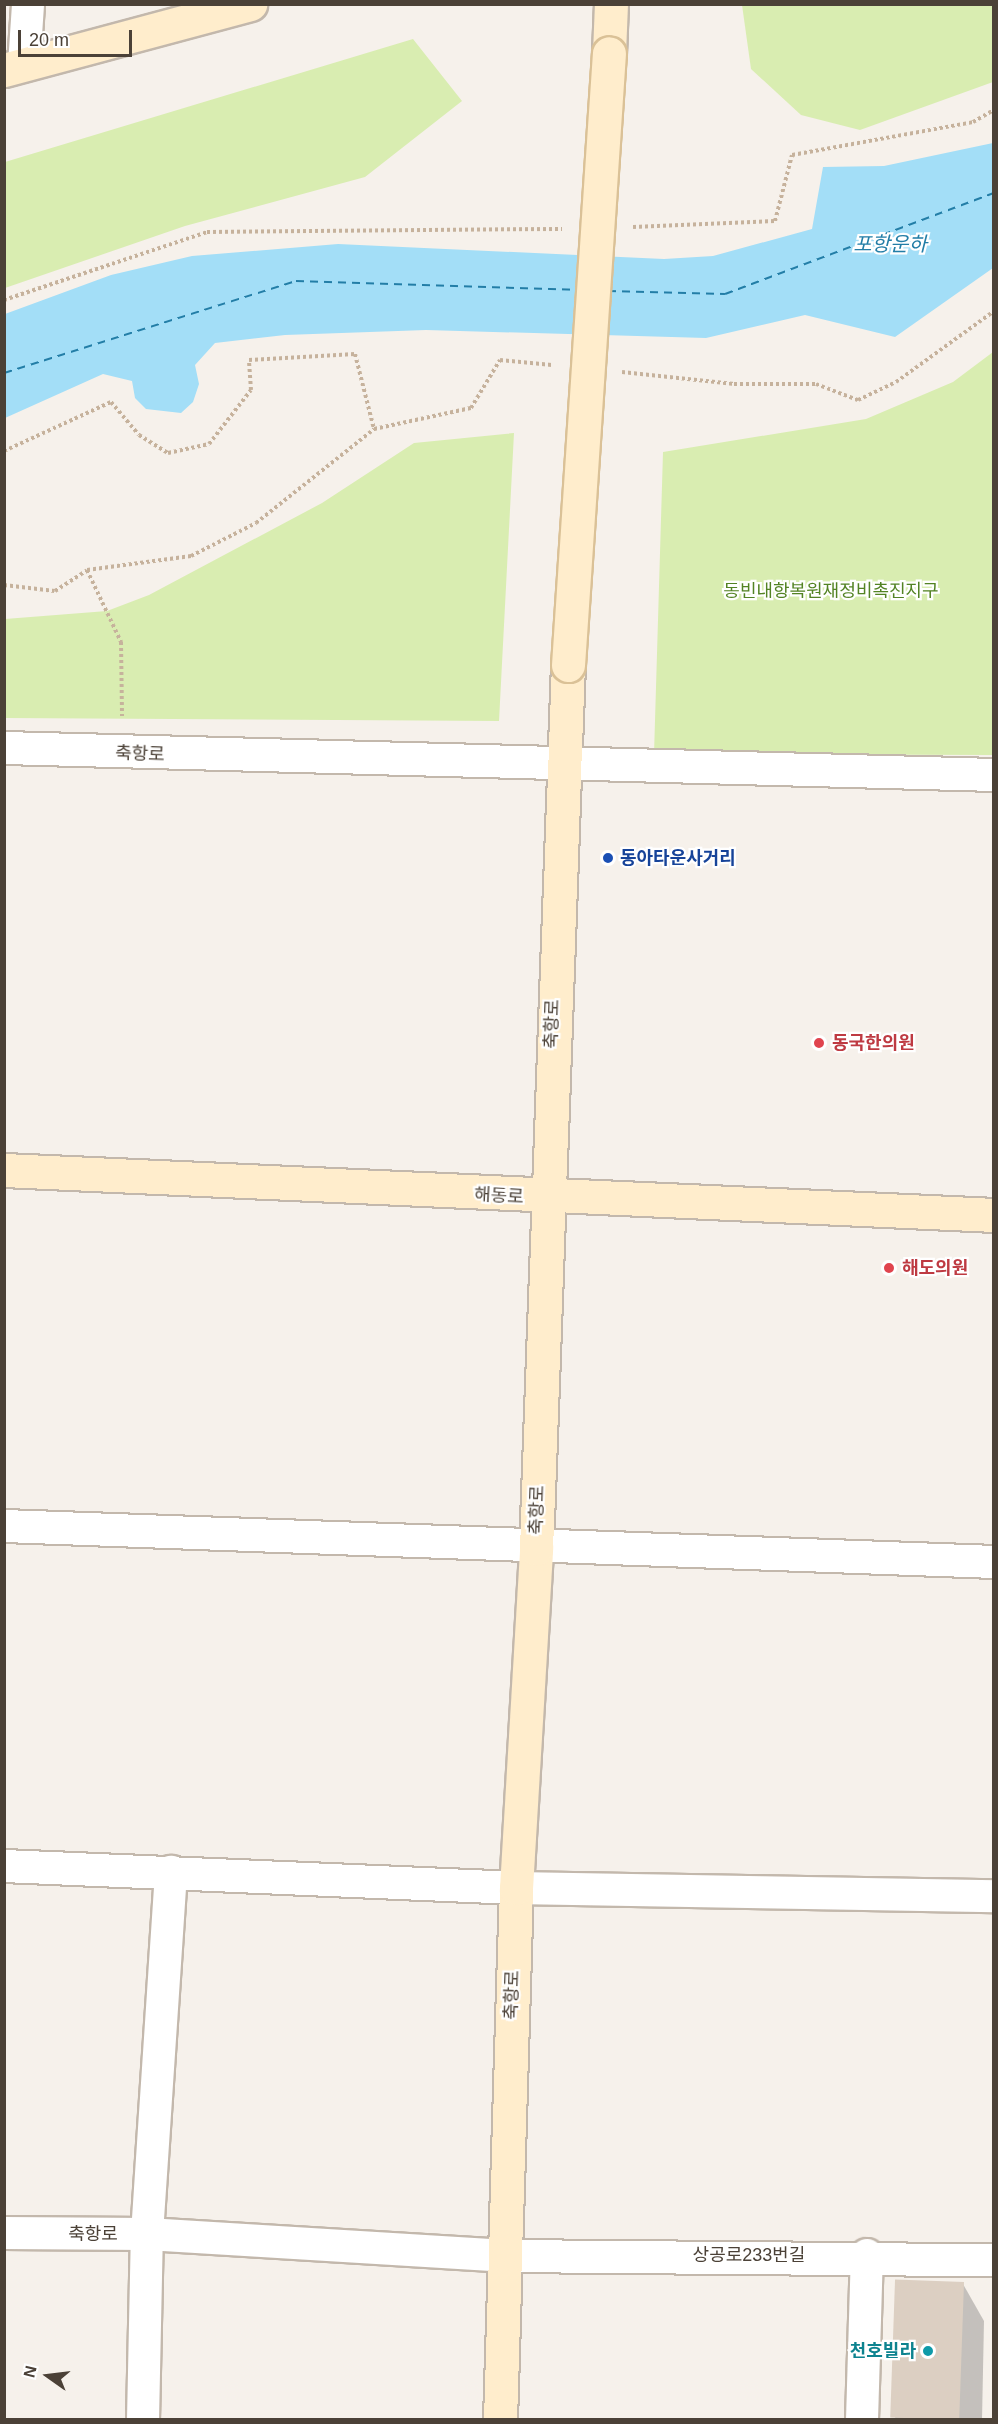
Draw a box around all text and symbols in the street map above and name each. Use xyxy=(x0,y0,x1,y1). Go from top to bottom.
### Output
scale bar xyxy=(21,18,135,56)
text: 20 m xyxy=(29,30,69,50)
water label: 포항운하 xyxy=(853,232,927,256)
park label: 동빈내항복원재정비촉진지구 xyxy=(723,580,939,602)
street label: 축항로 xyxy=(115,742,165,766)
place label: 동아타운사거리 xyxy=(620,847,736,869)
marker: 동아타운사거리 xyxy=(601,851,615,865)
street label: 축항로 xyxy=(540,999,564,1049)
place label: 동국한의원 xyxy=(832,1032,915,1054)
marker: 동국한의원 xyxy=(810,1034,828,1052)
street label: 해동로 xyxy=(474,1184,524,1208)
place label: 해도의원 xyxy=(902,1257,968,1279)
marker: 해도의원 xyxy=(880,1259,898,1277)
street label: 축항로 xyxy=(525,1485,549,1535)
street label: 축항로 xyxy=(500,1970,524,2020)
street label: 축항로 xyxy=(68,2223,118,2245)
street label: 상공로233번길 xyxy=(693,2244,805,2266)
place label: 천호빌라 xyxy=(850,2340,916,2362)
marker: 천호빌라 xyxy=(921,2344,935,2358)
north arrow xyxy=(18,2346,78,2406)
text: N xyxy=(20,2364,40,2379)

